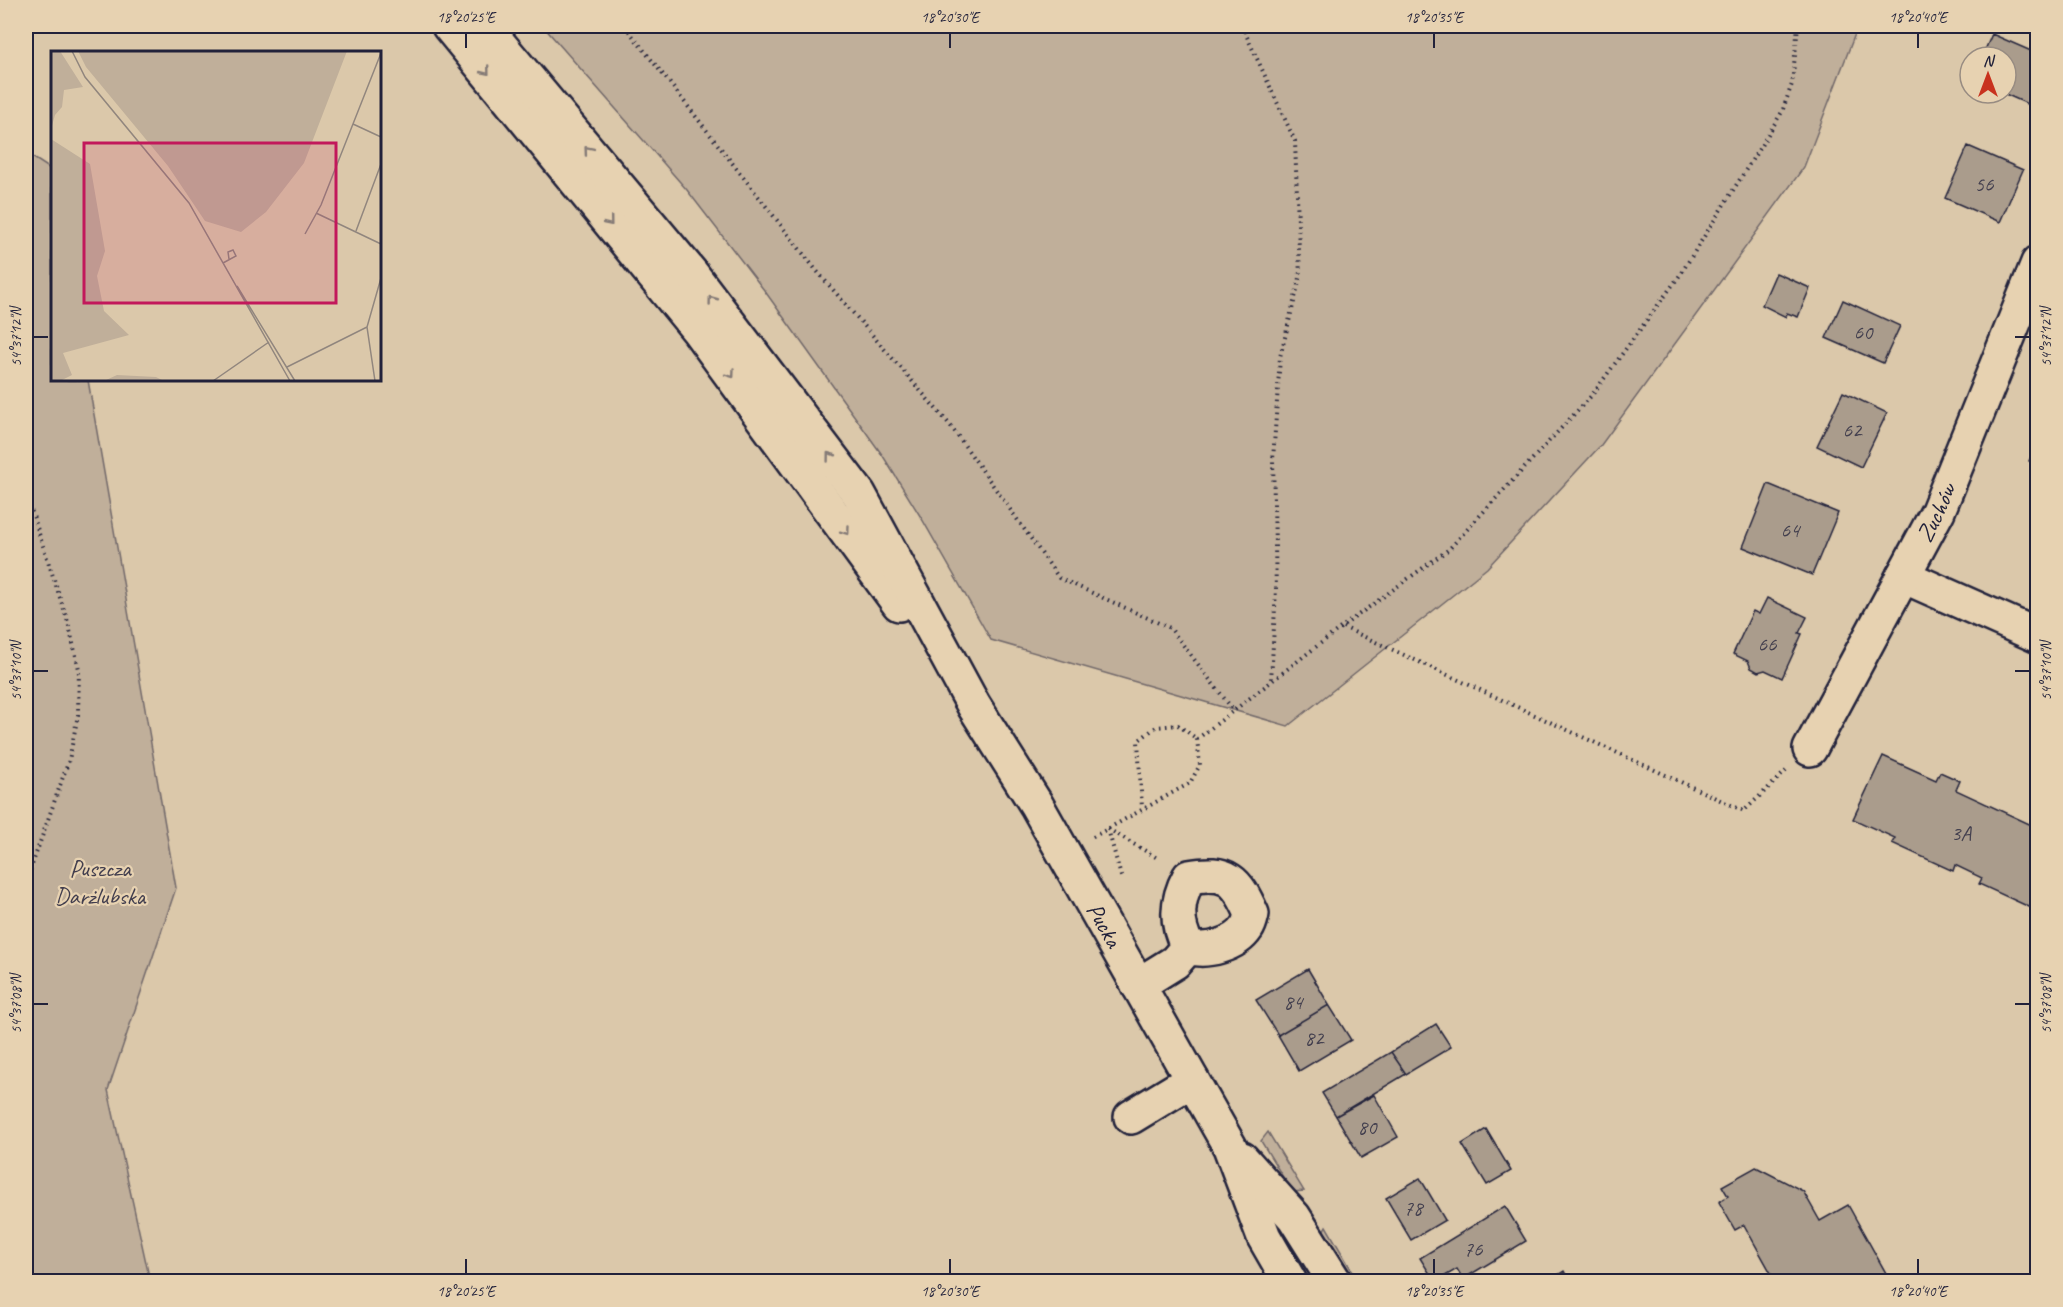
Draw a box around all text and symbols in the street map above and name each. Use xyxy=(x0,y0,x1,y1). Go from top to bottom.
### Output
text: 18°20'25"E xyxy=(437,8,497,27)
text: 18°20'30"E xyxy=(921,8,981,27)
text: 18°20'35"E xyxy=(1405,8,1465,27)
text: 18°20'40"E xyxy=(1889,8,1949,27)
north arrow xyxy=(1958,45,2018,105)
inset map xyxy=(51,51,381,381)
text: N xyxy=(1983,51,1996,71)
one-way arrow xyxy=(479,64,490,75)
one-way arrow xyxy=(584,146,595,157)
house number: 56 xyxy=(1975,171,1994,197)
one-way arrow xyxy=(602,215,613,226)
one-way arrow xyxy=(708,296,719,307)
text: 54°37'12"N xyxy=(7,304,26,367)
text: 54°37'12"N xyxy=(2037,304,2056,367)
house number: 60 xyxy=(1854,319,1874,345)
one-way arrow xyxy=(723,368,734,379)
house number: 62 xyxy=(1843,417,1863,443)
one-way arrow xyxy=(826,451,837,462)
street label: Zuchów xyxy=(1909,478,1963,547)
house number: 64 xyxy=(1781,517,1802,543)
one-way arrow xyxy=(839,525,850,536)
house number: 66 xyxy=(1758,631,1777,657)
text: 54°37'10"N xyxy=(7,638,26,701)
text: 54°37'10"N xyxy=(2037,638,2056,701)
house number: 3A xyxy=(1951,820,1972,846)
park label: Puszcza Darżlubska xyxy=(55,853,147,911)
street label: Pucka xyxy=(1080,897,1130,954)
text: 54°37'08"N xyxy=(7,971,26,1034)
text: 54°37'08"N xyxy=(2037,971,2056,1034)
house number: 84 xyxy=(1284,989,1305,1015)
house number: 82 xyxy=(1305,1025,1325,1051)
house number: 80 xyxy=(1358,1114,1378,1140)
house number: 78 xyxy=(1404,1195,1425,1221)
house number: 76 xyxy=(1464,1236,1483,1262)
text: 18°20'25"E xyxy=(437,1282,497,1301)
text: 18°20'30"E xyxy=(921,1282,981,1301)
text: 18°20'35"E xyxy=(1405,1282,1465,1301)
text: 18°20'40"E xyxy=(1889,1282,1949,1301)

